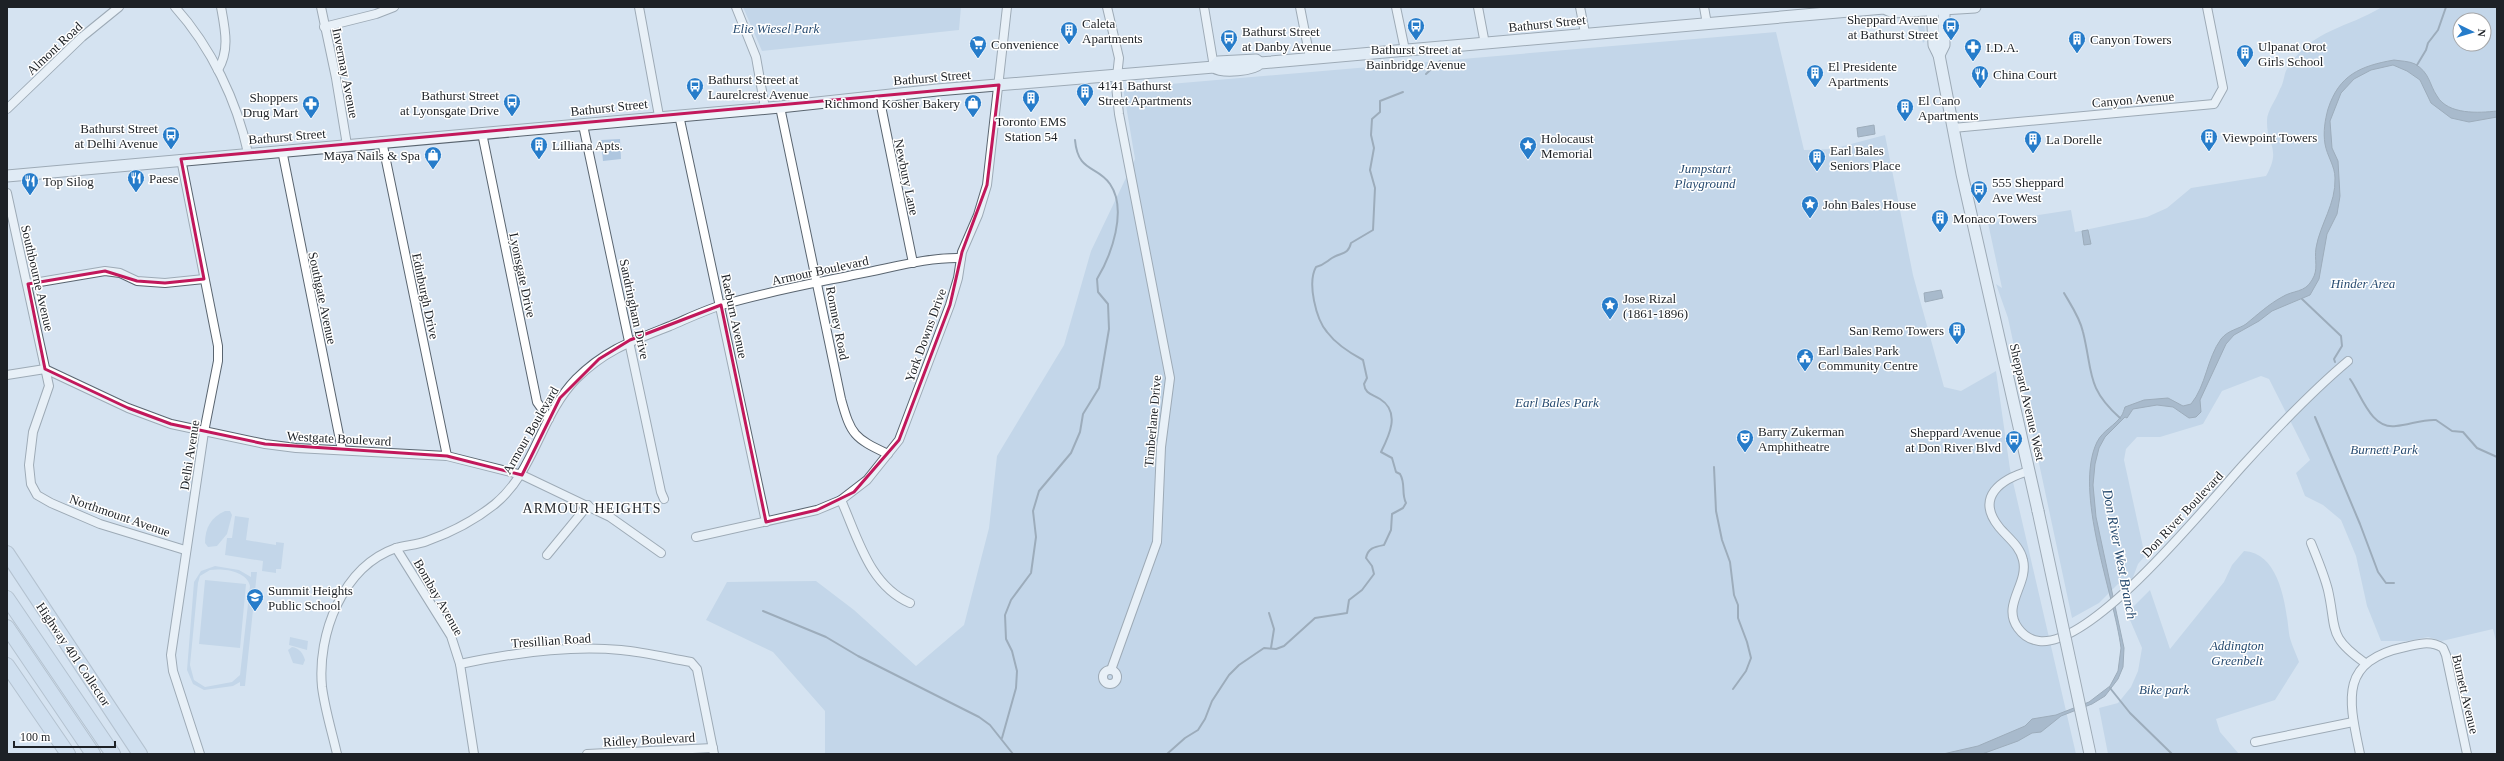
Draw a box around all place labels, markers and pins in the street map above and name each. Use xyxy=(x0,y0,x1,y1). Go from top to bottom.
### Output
place label: Sheppard Avenue at Bathurst Street xyxy=(1847,12,1938,42)
place label: Caleta Apartments xyxy=(1082,16,1143,46)
bus stop icon: Bathurst Street at Bainbridge Avenue xyxy=(1406,16,1426,41)
bus stop icon: Sheppard Avenue at Bathurst Street xyxy=(1941,16,1961,41)
building icon: Caleta Apartments xyxy=(1059,20,1079,45)
place label: Bathurst Street at Danby Avenue xyxy=(1242,24,1332,54)
bus stop icon: Bathurst Street at Danby Avenue xyxy=(1219,28,1239,53)
building icon: Canyon Towers xyxy=(2067,29,2087,54)
place label: Canyon Towers xyxy=(2090,32,2172,47)
supermarket icon: Convenience xyxy=(968,34,988,59)
place label: Convenience xyxy=(991,37,1059,52)
pharmacy icon: I.D.A. xyxy=(1963,37,1983,62)
place label: Ulpanat Orot Girls School xyxy=(2258,39,2327,69)
place label: I.D.A. xyxy=(1986,40,2019,55)
place label: Bathurst Street at Bainbridge Avenue xyxy=(1366,42,1466,72)
building icon: Ulpanat Orot Girls School xyxy=(2235,43,2255,68)
place label: El Presidente Apartments xyxy=(1828,59,1897,89)
building icon: El Presidente Apartments xyxy=(1805,63,1825,88)
restaurant icon: China Court xyxy=(1970,64,1990,89)
place label: China Court xyxy=(1993,67,2057,82)
place label: Bathurst Street at Laurelcrest Avenue xyxy=(708,72,809,102)
bus stop icon: Bathurst Street at Laurelcrest Avenue xyxy=(685,76,705,101)
place label: 4141 Bathurst Street Apartments xyxy=(1098,78,1192,108)
building icon: 4141 Bathurst Street Apartments xyxy=(1075,82,1095,107)
place label: Bathurst Street at Lyonsgate Drive xyxy=(400,88,499,118)
building icon: Toronto EMS Station 54 xyxy=(1021,88,1041,113)
place label: Shoppers Drug Mart xyxy=(243,90,298,120)
bus stop icon: Bathurst Street at Lyonsgate Drive xyxy=(502,92,522,117)
shop icon: Richmond Kosher Bakery xyxy=(963,93,983,118)
place label: El Cano Apartments xyxy=(1918,93,1979,123)
pharmacy icon: Shoppers Drug Mart xyxy=(301,94,321,119)
place label: Richmond Kosher Bakery xyxy=(824,96,960,111)
building icon: El Cano Apartments xyxy=(1895,97,1915,122)
place label: Toronto EMS Station 54 xyxy=(996,114,1066,144)
place label: Bathurst Street at Delhi Avenue xyxy=(74,121,158,151)
bus stop icon: Bathurst Street at Delhi Avenue xyxy=(161,125,181,150)
building icon: Viewpoint Towers xyxy=(2199,127,2219,152)
building icon: La Dorelle xyxy=(2023,129,2043,154)
place label: Viewpoint Towers xyxy=(2222,130,2317,145)
place label: Holocaust Memorial xyxy=(1541,131,1594,161)
place label: La Dorelle xyxy=(2046,132,2102,147)
building icon: Lilliana Apts. xyxy=(529,135,549,160)
place icon: Holocaust Memorial xyxy=(1518,135,1538,160)
place label: Lilliana Apts. xyxy=(552,138,623,153)
place label: Earl Bales Seniors Place xyxy=(1830,143,1901,173)
shop icon: Maya Nails & Spa xyxy=(423,145,443,170)
building icon: Earl Bales Seniors Place xyxy=(1807,147,1827,172)
place label: Maya Nails & Spa xyxy=(324,148,420,163)
restaurant icon: Paese xyxy=(126,168,146,193)
restaurant icon: Top Silog xyxy=(20,171,40,196)
place label: Paese xyxy=(149,171,179,186)
place label: Top Silog xyxy=(43,174,94,189)
place label: 555 Sheppard Ave West xyxy=(1992,175,2064,205)
bus stop icon: 555 Sheppard Ave West xyxy=(1969,179,1989,204)
place icon: John Bales House xyxy=(1800,194,1820,219)
place label: John Bales House xyxy=(1823,197,1916,212)
building icon: Monaco Towers xyxy=(1930,208,1950,233)
place label: Monaco Towers xyxy=(1953,211,2037,226)
place label: Jose Rizal (1861-1896) xyxy=(1623,291,1688,321)
place icon: Jose Rizal (1861-1896) xyxy=(1600,295,1620,320)
building icon: San Remo Towers xyxy=(1947,320,1967,345)
place label: San Remo Towers xyxy=(1849,323,1944,338)
place label: Earl Bales Park Community Centre xyxy=(1818,343,1918,373)
public building icon: Earl Bales Park Community Centre xyxy=(1795,347,1815,372)
place label: Barry Zukerman Amphitheatre xyxy=(1758,424,1845,454)
place label: Sheppard Avenue at Don River Blvd xyxy=(1905,425,2001,455)
theatre icon: Barry Zukerman Amphitheatre xyxy=(1735,428,1755,453)
bus stop icon: Sheppard Avenue at Don River Blvd xyxy=(2004,429,2024,454)
place label: Summit Heights Public School xyxy=(268,583,353,613)
school or university icon: Summit Heights Public School xyxy=(245,587,265,612)

